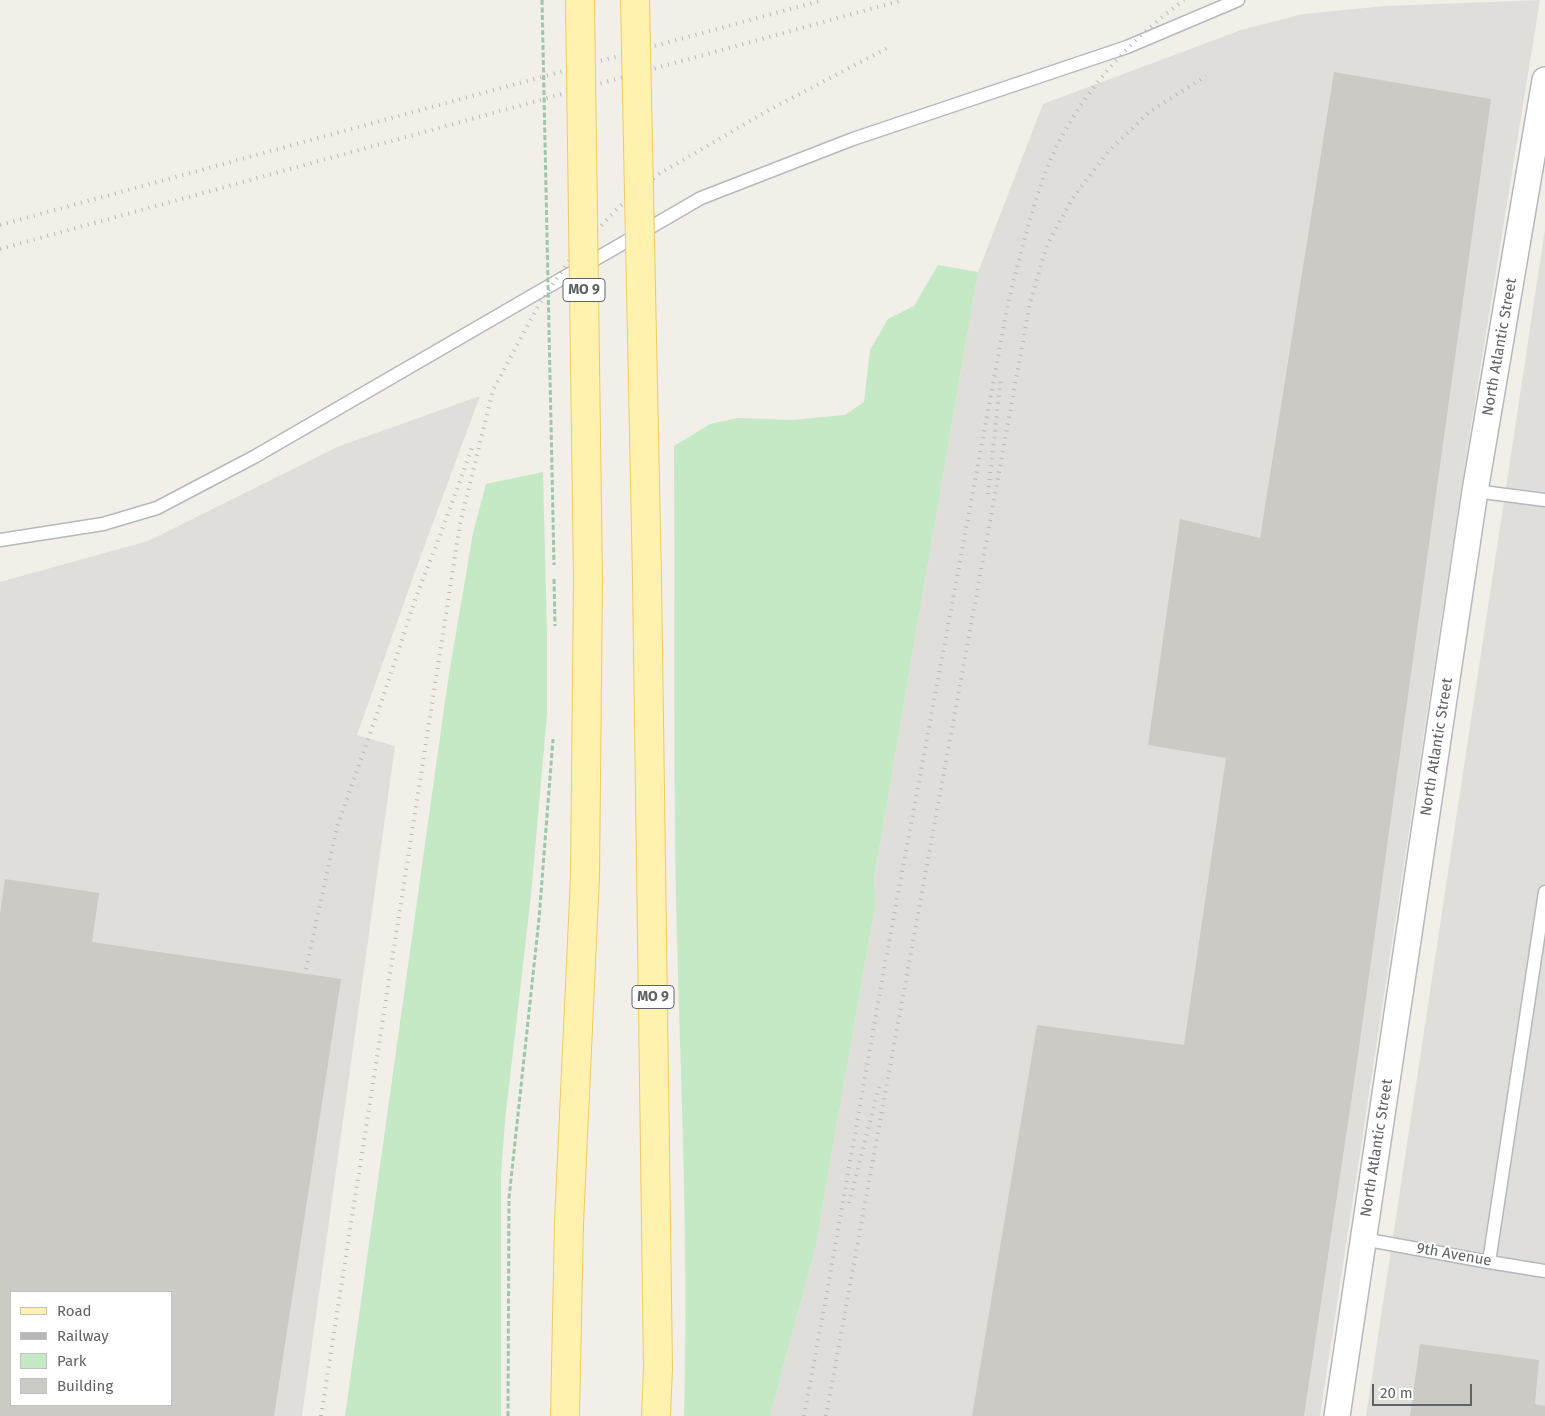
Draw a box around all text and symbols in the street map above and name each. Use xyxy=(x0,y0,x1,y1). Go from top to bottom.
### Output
street label: North Atlantic Street xyxy=(1479,277,1521,417)
road number: MO 9 xyxy=(563,278,605,302)
street label: North Atlantic Street xyxy=(1417,677,1457,817)
road number: MO 9 xyxy=(632,986,674,1009)
street label: North Atlantic Street xyxy=(1357,1078,1397,1218)
street label: 9th Avenue xyxy=(1415,1240,1493,1270)
legend xyxy=(10,1291,172,1406)
text: Road xyxy=(57,1302,92,1320)
text: Railway xyxy=(57,1327,109,1345)
text: Park xyxy=(57,1352,87,1370)
scale bar xyxy=(1375,1374,1475,1406)
text: Building xyxy=(57,1377,113,1395)
text: 20 m xyxy=(1380,1384,1413,1402)

